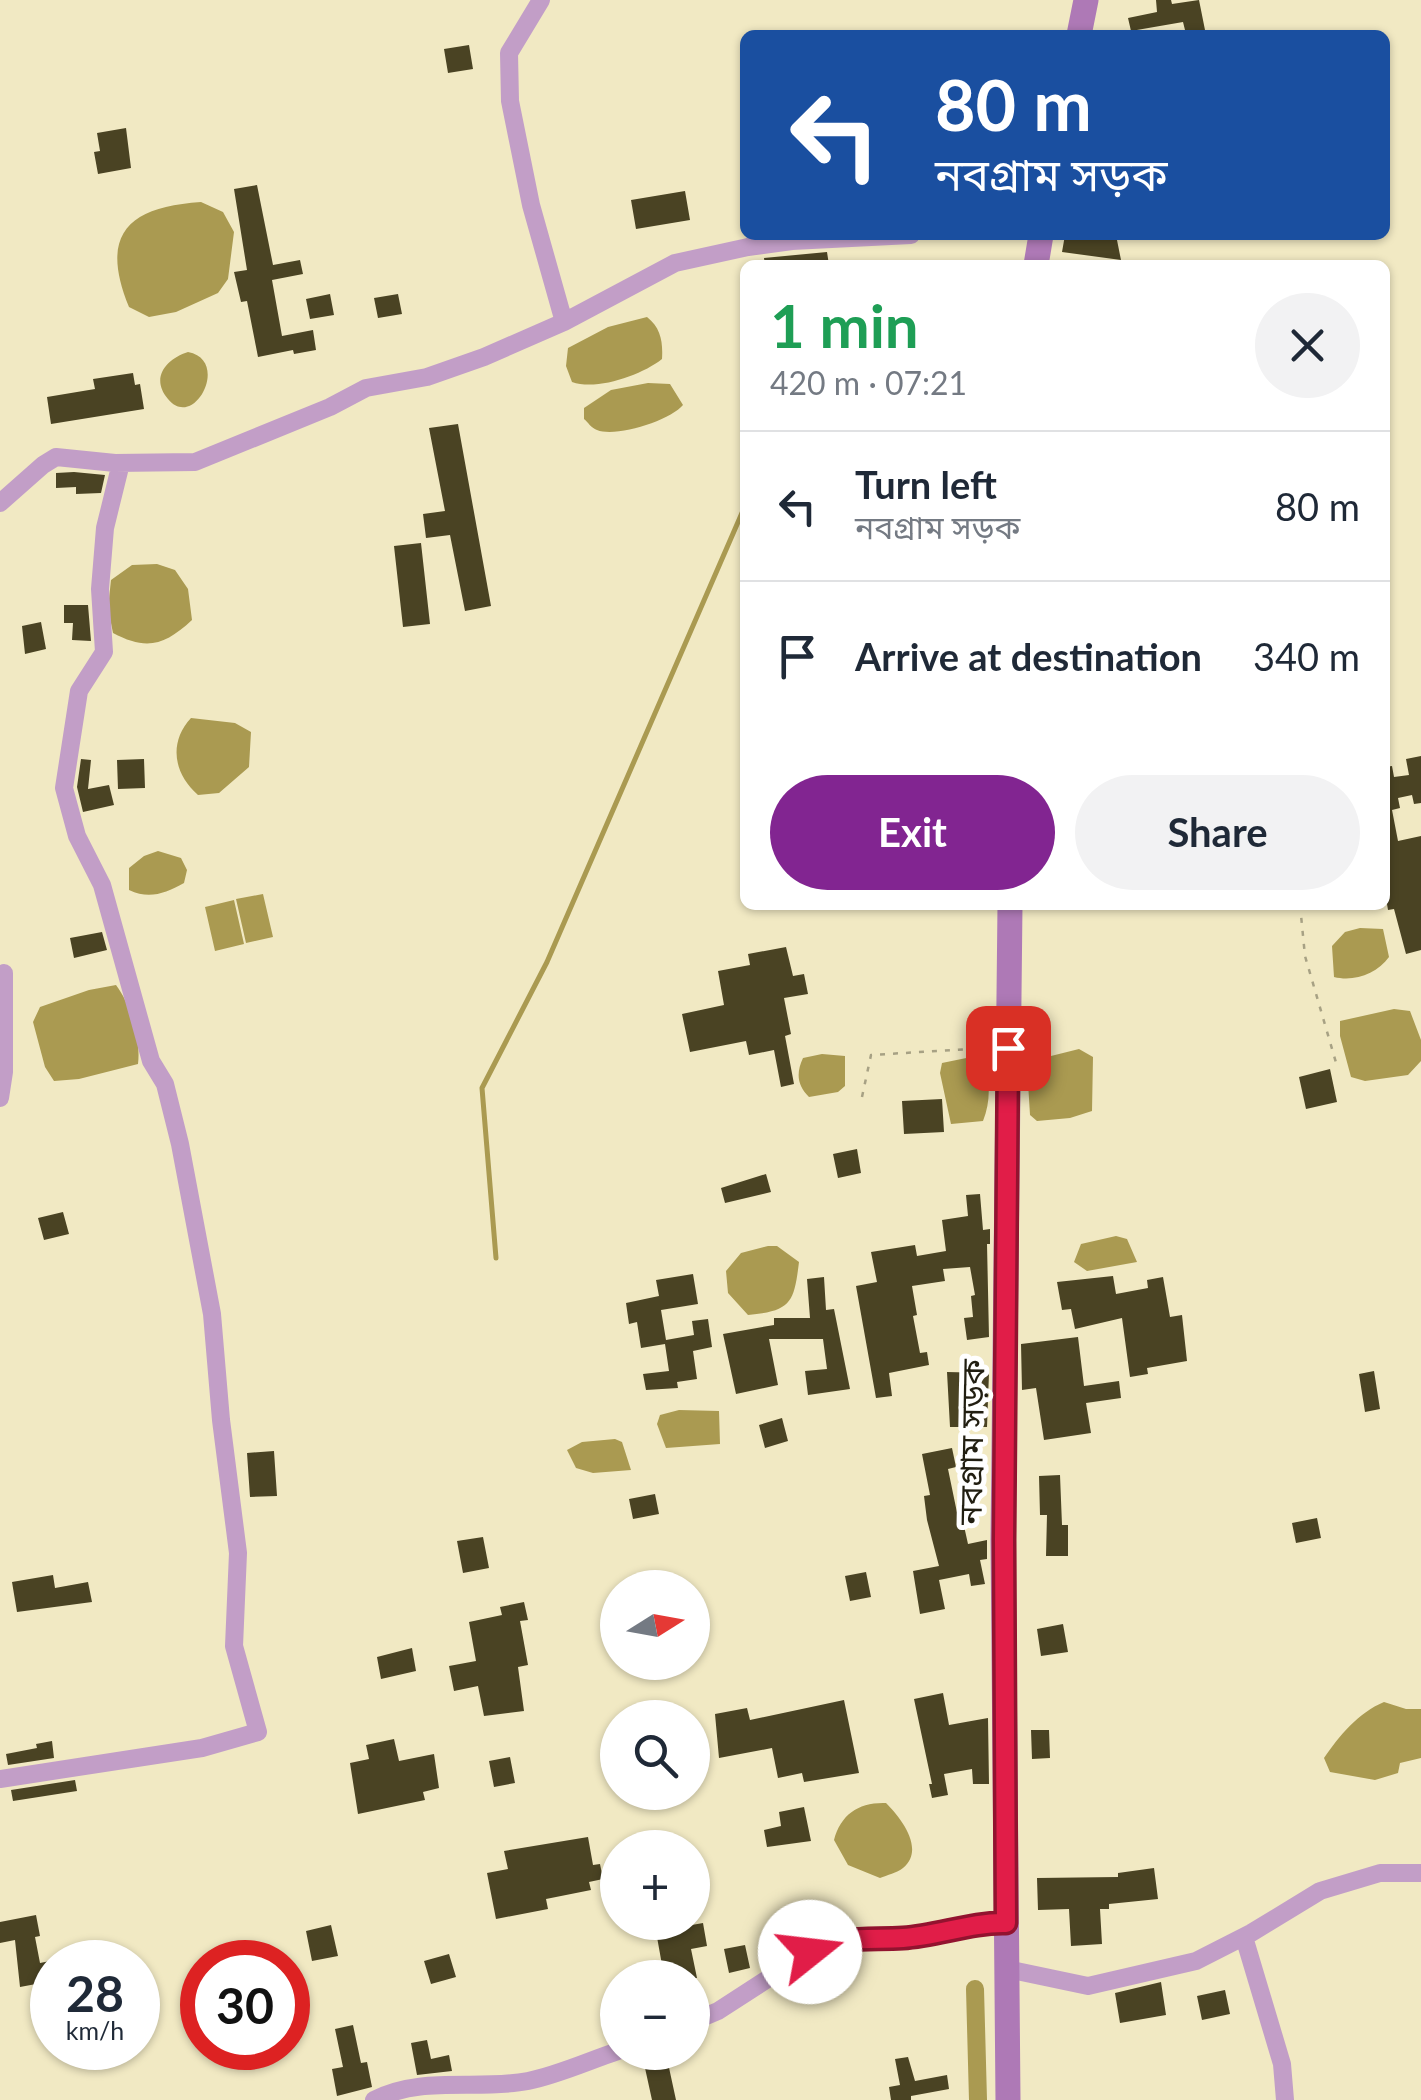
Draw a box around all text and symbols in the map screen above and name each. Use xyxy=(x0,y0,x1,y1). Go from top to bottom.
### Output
text: 80 m xyxy=(935,62,1092,146)
icon: left xyxy=(770,70,900,200)
text: নবগ্রাম সড়ক xyxy=(935,147,1168,201)
text: 1 min xyxy=(770,289,919,361)
button: close xyxy=(1255,293,1360,398)
text: 420 m · 07:21 xyxy=(770,363,967,402)
text: Turn left xyxy=(855,461,997,507)
icon: left xyxy=(770,479,825,534)
text: 80 m xyxy=(1275,483,1360,529)
text: নবগ্রাম সড়ক xyxy=(855,507,1020,546)
icon: arrive xyxy=(770,629,825,684)
text: Arrive at destination xyxy=(855,633,1202,679)
text: 340 m xyxy=(1253,633,1360,679)
button: Exit xyxy=(770,775,1055,890)
button: Share xyxy=(1075,775,1360,890)
pin xyxy=(966,1006,1051,1091)
icon: arrive xyxy=(981,1021,1036,1076)
street label: নবগ্রাম সড়ক xyxy=(950,1358,991,1526)
north arrow xyxy=(600,1570,710,1680)
map controls xyxy=(600,1570,710,2070)
button: search xyxy=(600,1700,710,1810)
button: + xyxy=(600,1830,710,1940)
position arrow xyxy=(758,1900,862,2004)
speed limit sign: 30 xyxy=(180,1940,310,2070)
button: − xyxy=(600,1960,710,2070)
text: 28 xyxy=(66,1963,124,2023)
text: km/h xyxy=(66,2015,124,2045)

